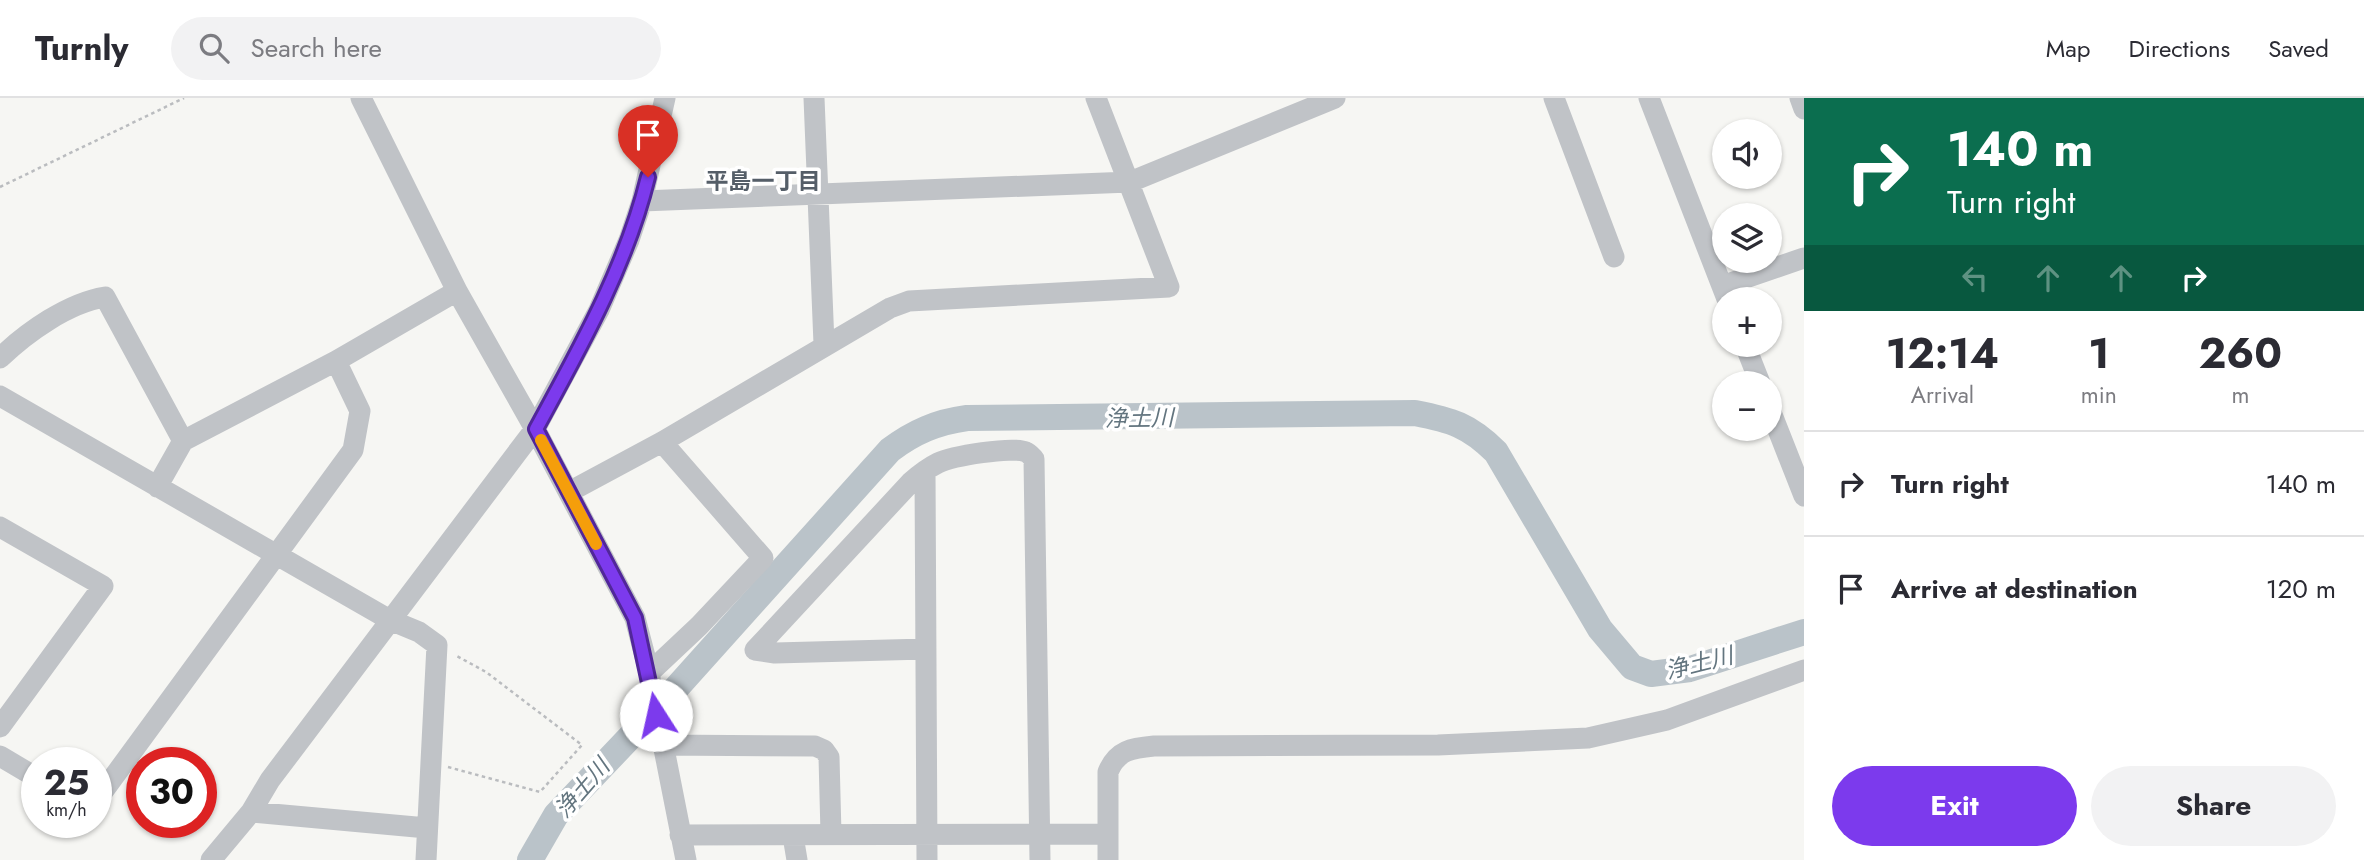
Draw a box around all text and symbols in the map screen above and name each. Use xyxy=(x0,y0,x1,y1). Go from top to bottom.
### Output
search box xyxy=(171,17,661,80)
text: Turnly xyxy=(35,25,129,72)
icon: search xyxy=(195,29,233,67)
text: Search here xyxy=(251,29,382,67)
text: Map xyxy=(2046,31,2091,66)
text: Directions xyxy=(2129,31,2230,66)
text: Saved xyxy=(2268,31,2329,66)
pin xyxy=(618,105,678,177)
text: 140 m xyxy=(1947,114,2093,184)
icon: arrive xyxy=(629,116,667,154)
map controls xyxy=(1712,119,1782,441)
button: sound xyxy=(1712,119,1782,189)
icon: right xyxy=(1832,126,1923,217)
district label: 平島一丁目 xyxy=(706,164,821,198)
text: Turn right xyxy=(1947,179,2076,225)
button: layers xyxy=(1712,203,1782,273)
icon: left xyxy=(1956,259,1994,297)
icon: ahead xyxy=(2029,259,2067,297)
icon: ahead xyxy=(2102,259,2140,297)
icon: right xyxy=(2175,259,2213,297)
button: + xyxy=(1712,287,1782,357)
text: 12:14 xyxy=(1886,323,1999,384)
text: 1 xyxy=(2088,323,2110,384)
text: 260 xyxy=(2199,323,2282,384)
button: − xyxy=(1712,371,1782,441)
text: Arrival xyxy=(1911,378,1974,412)
text: min xyxy=(2081,378,2117,412)
text: m xyxy=(2231,378,2249,412)
water label: 浄土川 xyxy=(1104,400,1177,436)
icon: right xyxy=(1832,465,1870,503)
text: Turn right xyxy=(1891,465,2009,503)
text: 140 m xyxy=(2265,465,2336,503)
icon: arrive xyxy=(1832,570,1870,608)
text: Arrive at destination xyxy=(1891,570,2138,608)
text: 120 m xyxy=(2266,570,2336,608)
water label: 浄土川 xyxy=(1661,637,1739,688)
position arrow xyxy=(619,678,693,752)
speed limit sign: 30 xyxy=(126,747,217,838)
water label: 浄土川 xyxy=(547,749,619,825)
text: 25 xyxy=(44,758,89,808)
button: Exit xyxy=(1832,766,2077,846)
button: Share xyxy=(2091,766,2336,846)
text: km/h xyxy=(46,797,87,823)

